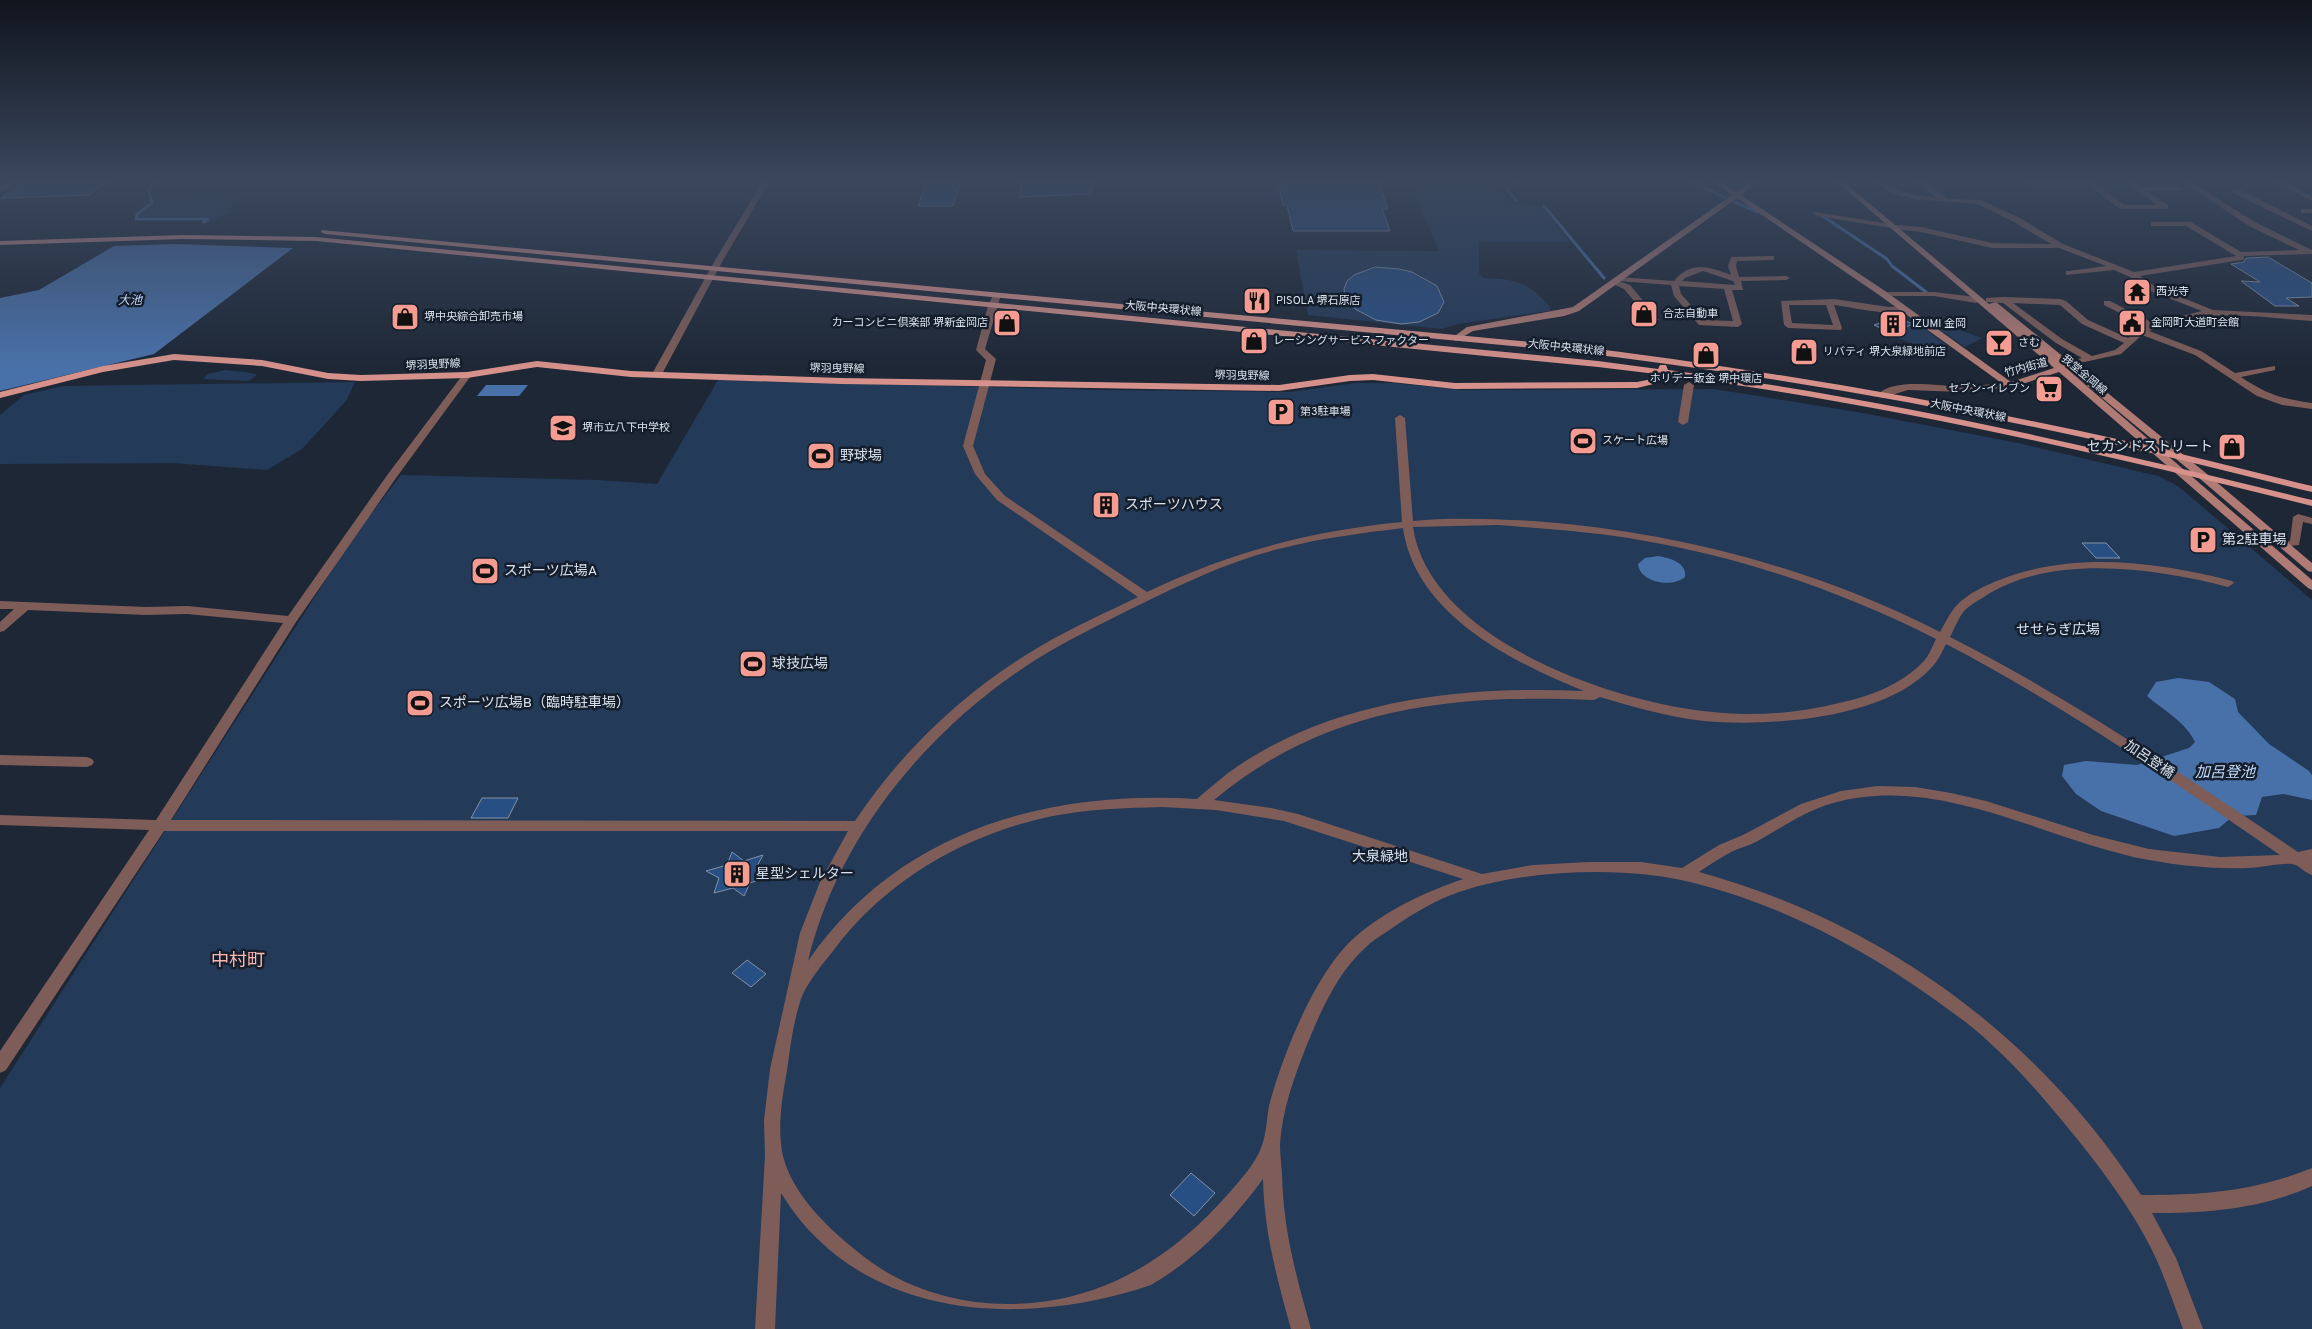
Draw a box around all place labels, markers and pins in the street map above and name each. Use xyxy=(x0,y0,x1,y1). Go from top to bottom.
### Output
temple icon: 西光寺 xyxy=(2122,277,2152,307)
place label: 西光寺 xyxy=(2156,285,2189,299)
restaurant icon: PISOLA 堺石原店 xyxy=(1242,286,1272,316)
place label: PISOLA 堺石原店 xyxy=(1276,294,1361,308)
shop icon: 合志自動車 xyxy=(1629,299,1659,329)
shop icon: 堺中央綜合卸売市場 xyxy=(390,302,420,332)
place label: 合志自動車 xyxy=(1663,307,1718,321)
shop icon: カーコンビニ倶楽部 堺新金岡店 xyxy=(992,308,1022,338)
public building icon: 金岡町大道町会館 xyxy=(2117,308,2147,338)
building icon: IZUMI 金岡 xyxy=(1878,309,1908,339)
place label: 堺中央綜合卸売市場 xyxy=(424,310,523,324)
place label: カーコンビニ倶楽部 堺新金岡店 xyxy=(831,316,988,330)
place label: 金岡町大道町会館 xyxy=(2151,316,2239,330)
place label: IZUMI 金岡 xyxy=(1912,317,1966,331)
shop icon: レーシングサービス ファクター xyxy=(1239,326,1269,356)
bar icon: さむ xyxy=(1984,328,2014,358)
place label: レーシングサービス ファクター xyxy=(1273,334,1429,348)
place label: さむ xyxy=(2018,336,2040,350)
shop icon: リバティ 堺大泉緑地前店 xyxy=(1789,337,1819,367)
shop icon: ホリデー鈑金 堺中環店 xyxy=(1691,340,1721,370)
place label: リバティ 堺大泉緑地前店 xyxy=(1823,345,1946,359)
place label: ホリデー鈑金 堺中環店 xyxy=(1650,372,1762,386)
supermarket icon: セブン-イレブン xyxy=(2034,374,2064,404)
place label: セブン-イレブン xyxy=(1949,382,2030,396)
parking icon: 第3駐車場 xyxy=(1266,397,1296,427)
place label: 第3駐車場 xyxy=(1300,405,1351,419)
school or university icon: 堺市立八下中学校 xyxy=(548,413,578,443)
place label: 堺市立八下中学校 xyxy=(582,421,670,435)
sports icon: スケート広場 xyxy=(1568,426,1598,456)
shop icon: セカンドストリート xyxy=(2217,432,2247,462)
place label: スケート広場 xyxy=(1602,434,1668,448)
place label: セカンドストリート xyxy=(2087,439,2213,456)
sports icon: 野球場 xyxy=(806,441,836,471)
place label: 野球場 xyxy=(840,448,882,465)
building icon: スポーツハウス xyxy=(1091,490,1121,520)
place label: スポーツハウス xyxy=(1125,497,1223,514)
parking icon: 第2駐車場 xyxy=(2188,525,2218,555)
place label: 第2駐車場 xyxy=(2222,531,2287,549)
sports icon: スポーツ広場A xyxy=(470,556,500,586)
place label: スポーツ広場A xyxy=(504,563,597,580)
sports icon: 球技広場 xyxy=(738,649,768,679)
place label: 球技広場 xyxy=(772,656,828,673)
sports icon: スポーツ広場B（臨時駐車場） xyxy=(405,688,435,718)
place label: スポーツ広場B（臨時駐車場） xyxy=(439,695,630,712)
building icon: 星型シェルター xyxy=(722,859,752,889)
place label: 星型シェルター xyxy=(756,866,854,883)

